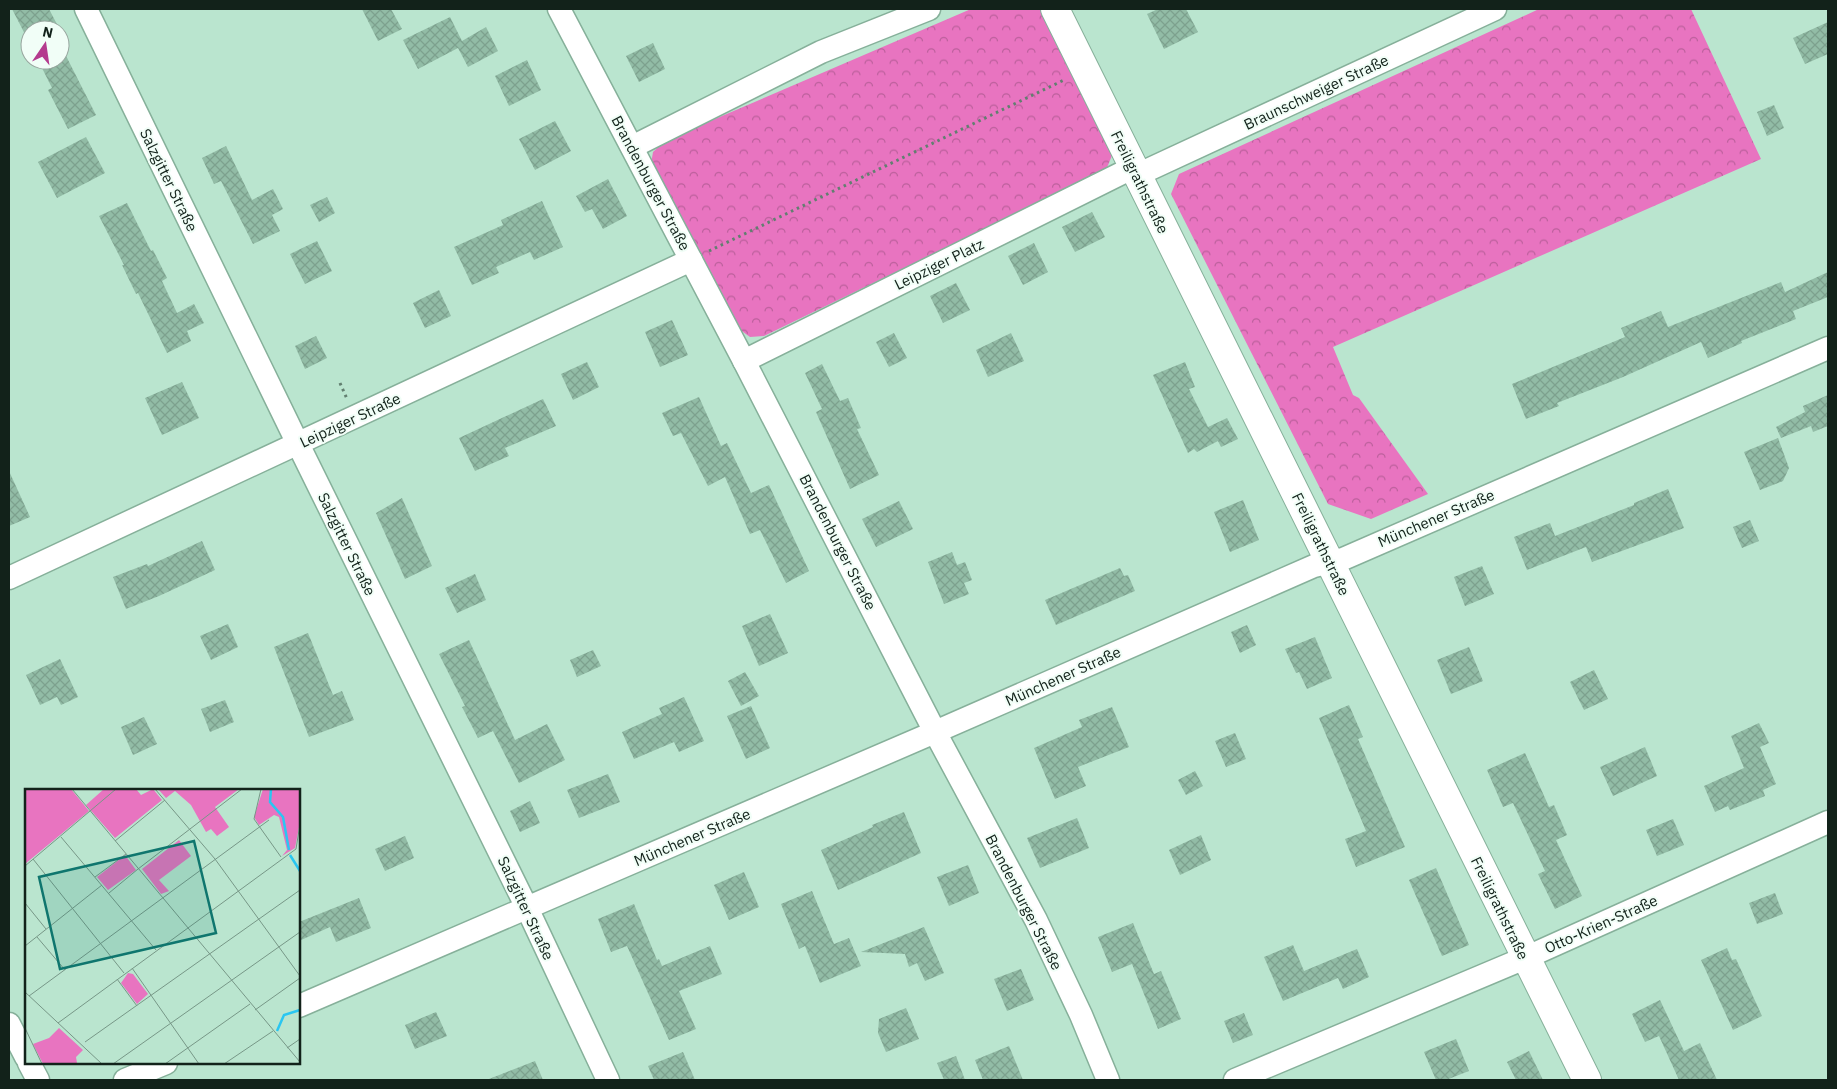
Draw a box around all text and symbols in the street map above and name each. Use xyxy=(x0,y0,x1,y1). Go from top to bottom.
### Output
north arrow xyxy=(20,20,70,70)
text: N xyxy=(41,22,55,42)
street label: Braunschweiger Straße xyxy=(1241,50,1391,134)
street label: Brandenburger Straße xyxy=(607,112,695,254)
street label: Salzgitter Straße xyxy=(136,125,202,235)
street label: Freiligrathstraße xyxy=(1107,127,1173,237)
street label: Leipziger Platz xyxy=(891,234,987,294)
street label: Leipziger Straße xyxy=(297,388,403,452)
street label: Brandenburger Straße xyxy=(795,471,881,613)
street label: Münchener Straße xyxy=(1375,485,1497,551)
street label: Salzgitter Straße xyxy=(314,489,380,599)
street label: Freiligrathstraße xyxy=(1288,489,1354,599)
street label: Münchener Straße xyxy=(1002,642,1124,710)
inset map xyxy=(25,789,300,1064)
street label: Münchener Straße xyxy=(631,804,753,870)
street label: Brandenburger Straße xyxy=(981,831,1067,973)
street label: Salzgitter Straße xyxy=(494,853,558,963)
street label: Freiligrathstraße xyxy=(1467,853,1533,963)
street label: Otto-Krien-Straße xyxy=(1541,891,1661,957)

